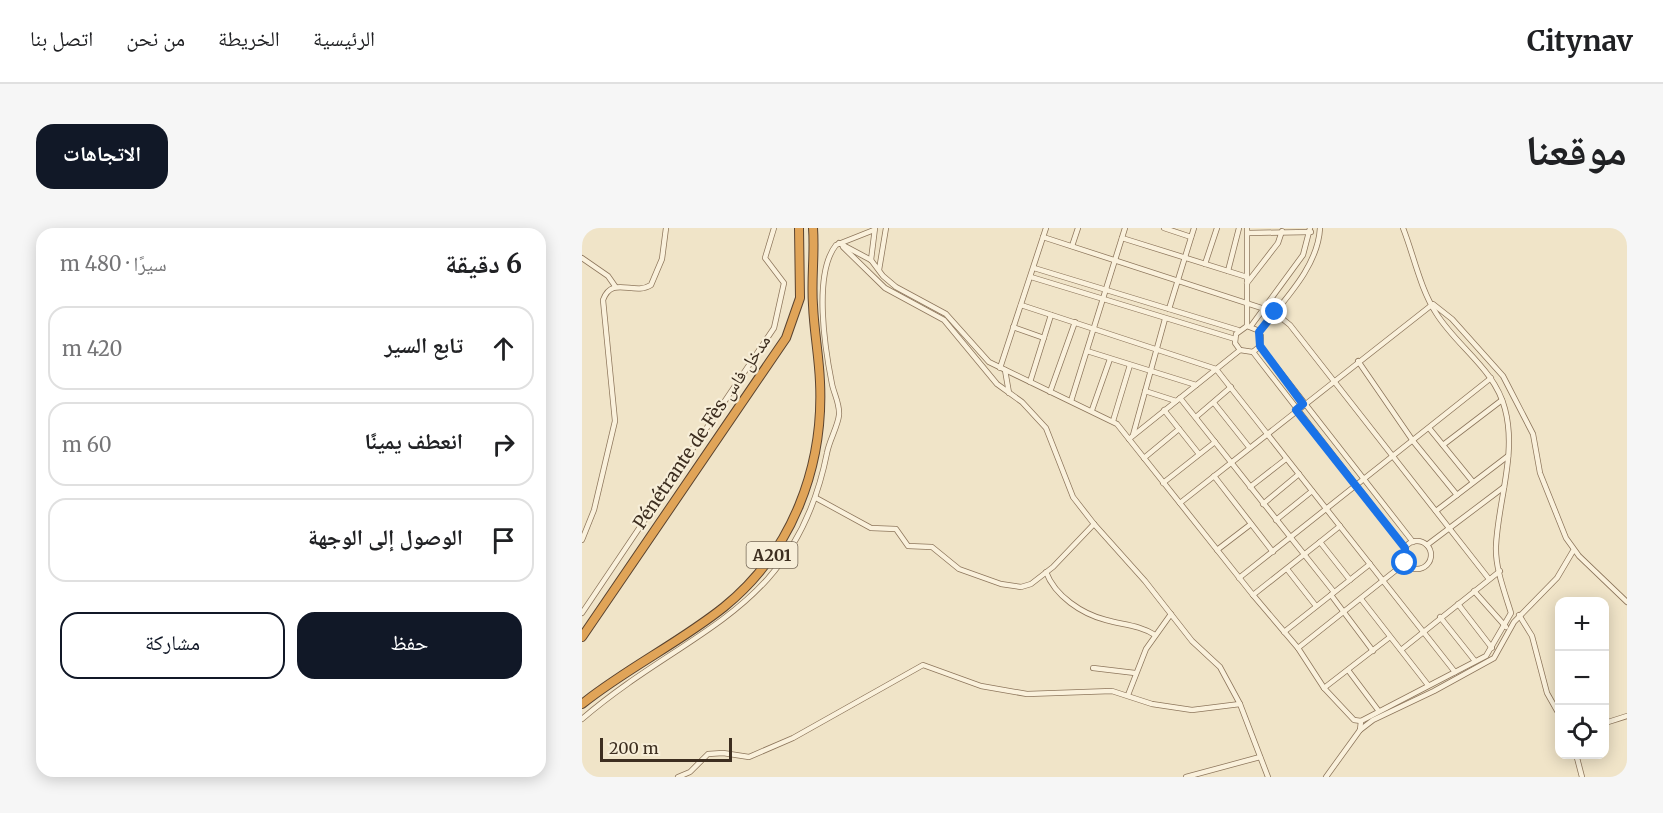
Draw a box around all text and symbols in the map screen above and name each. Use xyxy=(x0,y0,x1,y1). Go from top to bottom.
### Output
text: Citynav xyxy=(1527,23,1633,59)
text: اتصل بنا xyxy=(30,25,93,52)
text: من نحن xyxy=(126,25,185,52)
text: الخريطة xyxy=(218,25,280,52)
text: الرئيسية xyxy=(313,25,375,52)
button: الاتجاهات xyxy=(36,124,168,189)
text: موقعنا xyxy=(1526,124,1627,176)
text: 6 دقيقة xyxy=(445,247,522,280)
text: سيرًا · 480 m xyxy=(60,251,167,276)
route end xyxy=(1261,298,1287,324)
street label: Pénétrante de Fès مدخل فاس xyxy=(628,330,775,533)
text: تابع السير xyxy=(384,331,463,359)
icon: ahead xyxy=(487,332,520,365)
text: 420 m xyxy=(62,336,122,361)
text: انعطف يمينًا xyxy=(364,427,463,455)
icon: right xyxy=(487,428,520,461)
text: 60 m xyxy=(62,432,112,457)
text: الوصول إلى الوجهة xyxy=(308,523,463,551)
icon: arrive xyxy=(487,524,520,557)
road number: A201 xyxy=(746,542,798,568)
route start xyxy=(1391,549,1417,575)
map controls xyxy=(1555,597,1609,759)
button: + xyxy=(1555,597,1609,651)
button: مشاركة xyxy=(60,612,285,679)
button: حفظ xyxy=(297,612,522,679)
button: − xyxy=(1555,651,1609,705)
button: locate xyxy=(1555,705,1609,759)
scale bar xyxy=(600,735,732,762)
text: 200 m xyxy=(609,738,659,758)

